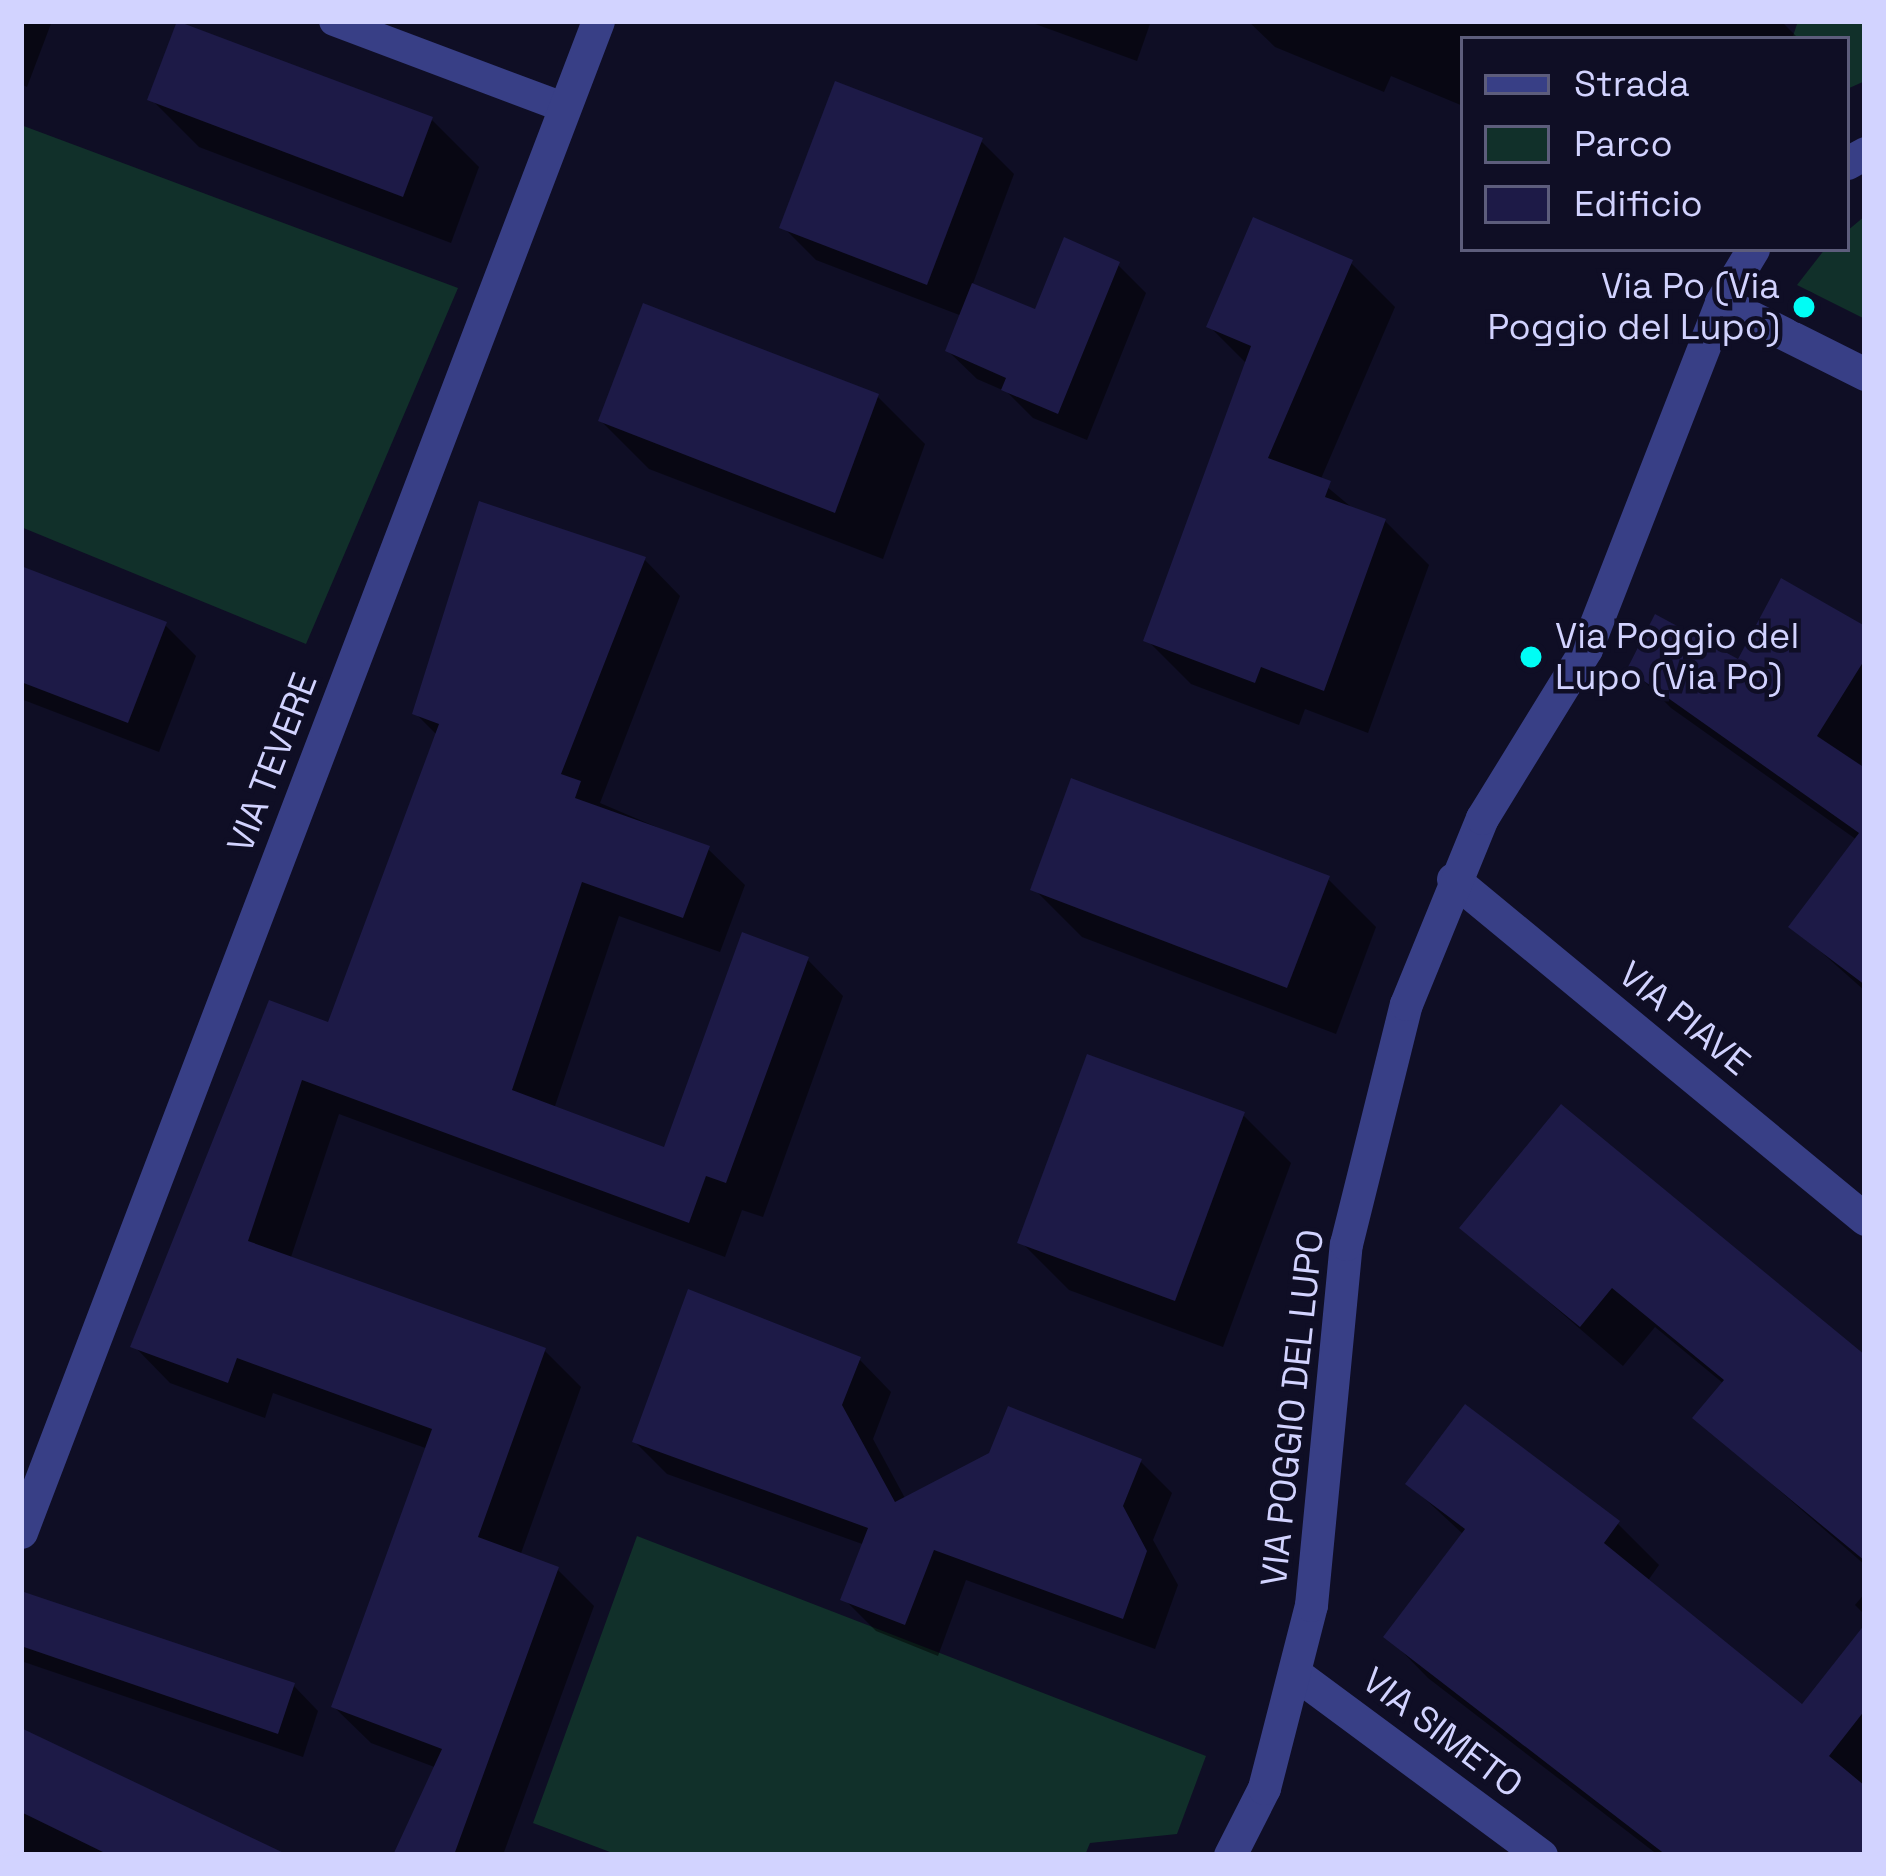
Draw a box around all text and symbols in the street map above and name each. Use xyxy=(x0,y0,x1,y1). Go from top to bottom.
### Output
legend xyxy=(1460,36,1850,252)
text: Strada xyxy=(1574,61,1690,107)
text: Parco xyxy=(1574,121,1673,167)
text: Edificio xyxy=(1574,181,1703,227)
place label: Via Po (Via Poggio del Lupo) xyxy=(1488,264,1780,349)
marker: Via Po (Via Poggio del Lupo) xyxy=(1791,294,1817,320)
place label: Via Poggio del Lupo (Via Po) xyxy=(1555,614,1799,699)
marker: Via Poggio del Lupo (Via Po) xyxy=(1518,644,1544,670)
street label: VIA TEVERE xyxy=(219,667,327,859)
street label: VIA PIAVE xyxy=(1609,953,1759,1085)
street label: VIA POGGIO DEL LUPO xyxy=(1253,1227,1333,1589)
street label: VIA SIMETO xyxy=(1353,1659,1531,1807)

